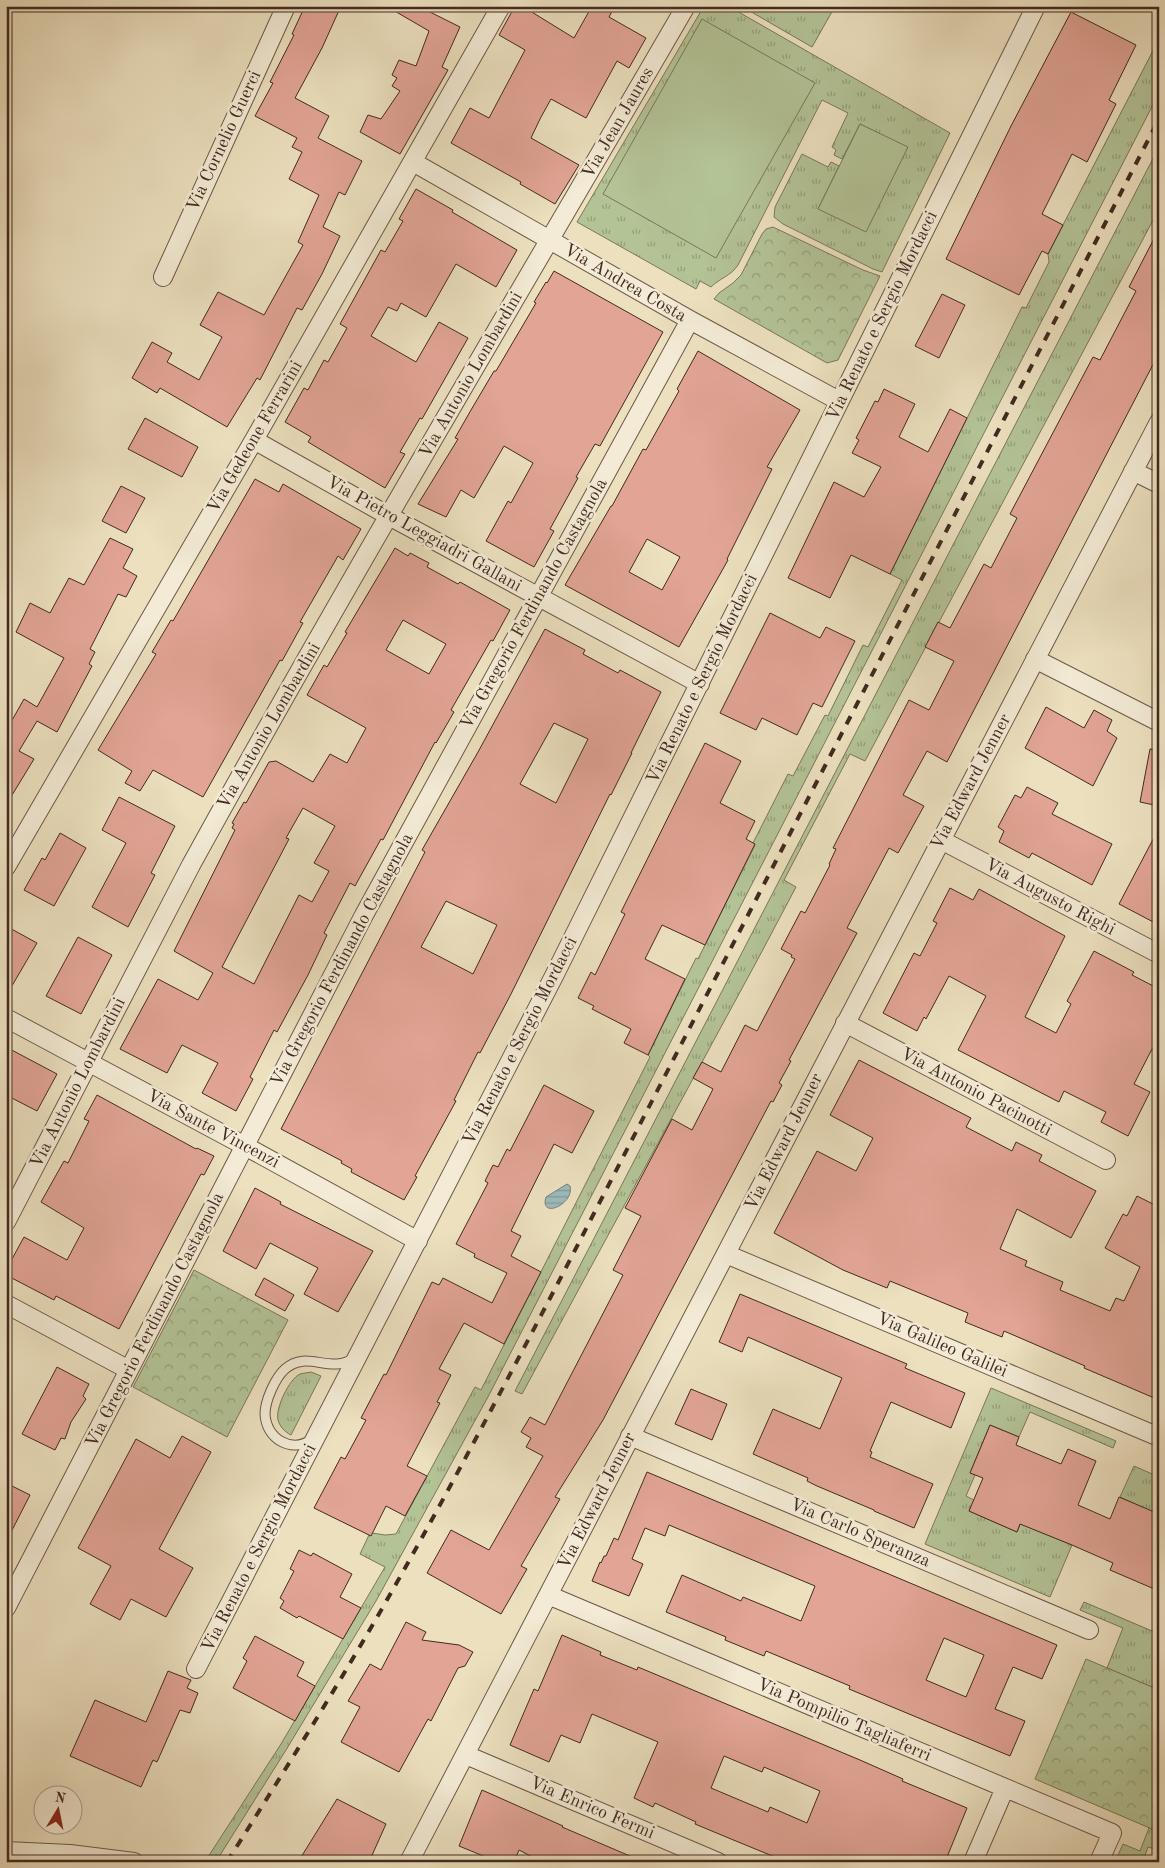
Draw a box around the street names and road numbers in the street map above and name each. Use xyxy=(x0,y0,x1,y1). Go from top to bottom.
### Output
street label: Via Jean Jaures xyxy=(579,64,657,182)
street label: Via Cornelio Guerci xyxy=(184,68,265,214)
street label: Via Renato e Sergio Mordacci xyxy=(823,208,941,424)
street label: Via Andrea Costa xyxy=(561,241,689,325)
street label: Via Antonio Lombardini xyxy=(416,289,526,461)
street label: Via Gedeone Ferrarini xyxy=(204,358,306,516)
street label: Via Pietro Leggiadri Gallani xyxy=(323,473,525,595)
street label: Via Gregorio Ferdinando Castagnola xyxy=(457,475,611,733)
street label: Via Renato e Sergio Mordacci xyxy=(643,571,761,787)
street label: Via Antonio Lombardini xyxy=(214,640,324,812)
street label: Via Edward Jenner xyxy=(928,711,1015,853)
street label: Via Gregorio Ferdinando Castagnola xyxy=(267,830,417,1090)
street label: Via Augusto Righi xyxy=(982,855,1118,939)
street label: Via Renato e Sergio Mordacci xyxy=(460,934,580,1148)
street label: Via Antonio Lombardini xyxy=(27,995,129,1171)
street label: Via Antonio Pacinotti xyxy=(897,1045,1055,1140)
street label: Via Edward Jenner xyxy=(742,1070,827,1213)
street label: Via Sante Vincenzi xyxy=(144,1086,283,1172)
street label: Via Gregorio Ferdinando Castagnola xyxy=(83,1189,228,1451)
street label: Via Galileo Galilei xyxy=(874,1309,1010,1381)
street label: Via Edward Jenner xyxy=(555,1429,640,1572)
street label: Via Renato e Sergio Mordacci xyxy=(199,1441,319,1655)
street label: Via Carlo Speranza xyxy=(787,1495,933,1571)
street label: Via Pompilio Tagliaferri xyxy=(754,1675,934,1765)
street label: Via Enrico Fermi xyxy=(527,1774,657,1842)

